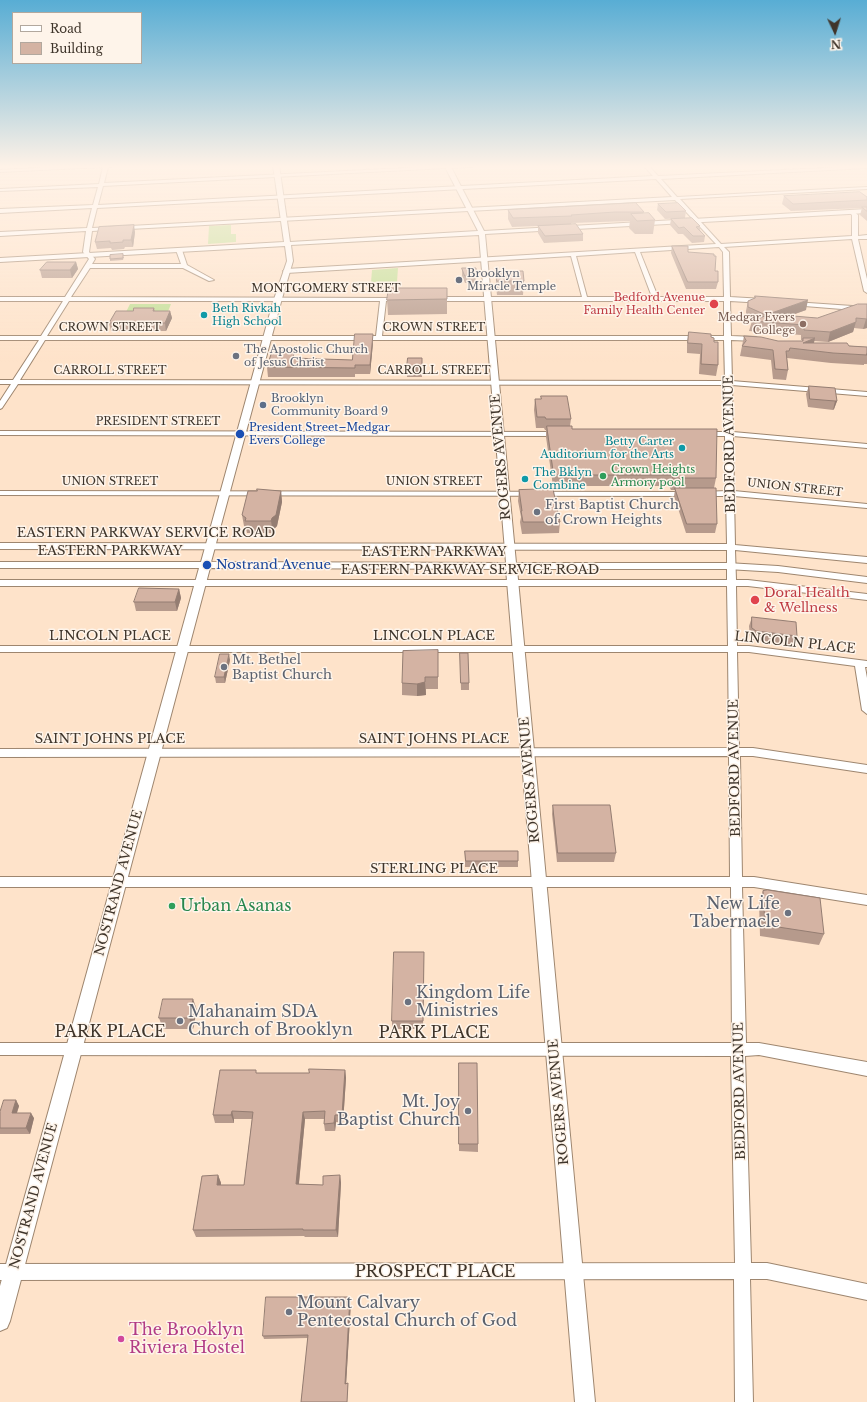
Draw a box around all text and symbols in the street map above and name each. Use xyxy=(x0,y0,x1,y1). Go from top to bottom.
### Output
legend xyxy=(12,12,142,64)
north arrow xyxy=(815,12,855,52)
text: Road xyxy=(50,21,82,36)
text: N xyxy=(830,37,841,51)
text: Building xyxy=(50,41,103,56)
place label: Brooklyn Miracle Temple xyxy=(467,267,556,293)
marker: Brooklyn Miracle Temple xyxy=(454,275,464,285)
street label: MONTGOMERY STREET xyxy=(251,282,401,296)
place label: Bedford Avenue Family Health Center xyxy=(584,291,705,317)
marker: Bedford Avenue Family Health Center xyxy=(708,298,720,310)
place label: Beth Rivkah High School xyxy=(212,302,282,328)
marker: Beth Rivkah High School xyxy=(199,310,209,320)
place label: Medgar Evers College xyxy=(718,311,795,337)
marker: Medgar Evers College xyxy=(798,319,808,329)
street label: CROWN STREET xyxy=(59,321,161,335)
street label: CROWN STREET xyxy=(383,321,485,335)
place label: The Apostolic Church of Jesus Christ xyxy=(244,343,368,369)
marker: The Apostolic Church of Jesus Christ xyxy=(231,351,241,361)
street label: CARROLL STREET xyxy=(53,364,167,378)
street label: CARROLL STREET xyxy=(377,364,491,378)
street label: BEDFORD AVENUE xyxy=(721,375,739,513)
place label: Brooklyn Community Board 9 xyxy=(271,392,388,418)
street label: ROGERS AVENUE xyxy=(488,393,514,521)
marker: Brooklyn Community Board 9 xyxy=(258,400,268,410)
street label: PRESIDENT STREET xyxy=(96,415,220,429)
place label: President Street–Medgar Evers College xyxy=(249,421,390,447)
marker: President Street–Medgar Evers College xyxy=(234,428,246,440)
place label: Betty Carter Auditorium for the Arts xyxy=(540,435,674,461)
marker: Betty Carter Auditorium for the Arts xyxy=(677,443,687,453)
place label: Crown Heights Armory pool xyxy=(611,463,695,489)
place label: The Bklyn Combine xyxy=(533,466,592,492)
marker: Crown Heights Armory pool xyxy=(598,471,608,481)
marker: The Bklyn Combine xyxy=(520,474,530,484)
street label: UNION STREET xyxy=(62,475,158,489)
street label: UNION STREET xyxy=(386,475,482,489)
street label: UNION STREET xyxy=(746,476,844,500)
place label: First Baptist Church of Crown Heights xyxy=(545,497,679,528)
marker: First Baptist Church of Crown Heights xyxy=(532,507,542,517)
street label: EASTERN PARKWAY SERVICE ROAD xyxy=(17,525,275,541)
street label: EASTERN PARKWAY xyxy=(38,543,182,559)
street label: EASTERN PARKWAY xyxy=(362,544,506,560)
place label: Nostrand Avenue xyxy=(216,557,331,573)
marker: Nostrand Avenue xyxy=(201,559,213,571)
street label: EASTERN PARKWAY SERVICE ROAD xyxy=(341,562,599,578)
place label: Doral Health & Wellness xyxy=(764,585,850,616)
marker: Doral Health & Wellness xyxy=(749,594,761,606)
street label: LINCOLN PLACE xyxy=(49,628,171,644)
street label: LINCOLN PLACE xyxy=(373,628,495,644)
street label: LINCOLN PLACE xyxy=(734,629,856,657)
place label: Mt. Bethel Baptist Church xyxy=(232,652,332,683)
marker: Mt. Bethel Baptist Church xyxy=(219,662,229,672)
street label: BEDFORD AVENUE xyxy=(726,699,744,837)
street label: ROGERS AVENUE xyxy=(517,716,543,844)
street label: SAINT JOHNS PLACE xyxy=(35,731,185,747)
street label: SAINT JOHNS PLACE xyxy=(359,731,509,747)
street label: NOSTRAND AVENUE xyxy=(92,808,146,958)
street label: STERLING PLACE xyxy=(370,861,498,877)
place label: New Life Tabernacle xyxy=(690,894,780,932)
place label: Urban Asanas xyxy=(180,896,291,916)
marker: Urban Asanas xyxy=(167,901,177,911)
marker: New Life Tabernacle xyxy=(783,908,793,918)
place label: Kingdom Life Ministries xyxy=(416,983,530,1021)
marker: Kingdom Life Ministries xyxy=(403,997,413,1007)
place label: Mahanaim SDA Church of Brooklyn xyxy=(188,1002,353,1040)
marker: Mahanaim SDA Church of Brooklyn xyxy=(175,1016,185,1026)
street label: PARK PLACE xyxy=(54,1022,166,1042)
street label: BEDFORD AVENUE xyxy=(731,1022,749,1160)
street label: PARK PLACE xyxy=(378,1023,490,1043)
street label: ROGERS AVENUE xyxy=(546,1038,572,1166)
place label: Mt. Joy Baptist Church xyxy=(337,1092,460,1130)
marker: Mt. Joy Baptist Church xyxy=(463,1106,473,1116)
street label: NOSTRAND AVENUE xyxy=(7,1121,61,1271)
street label: PROSPECT PLACE xyxy=(355,1262,515,1282)
place label: Mount Calvary Pentecostal Church of God xyxy=(297,1293,517,1331)
marker: Mount Calvary Pentecostal Church of God xyxy=(284,1307,294,1317)
place label: The Brooklyn Riviera Hostel xyxy=(129,1320,245,1358)
marker: The Brooklyn Riviera Hostel xyxy=(116,1334,126,1344)

